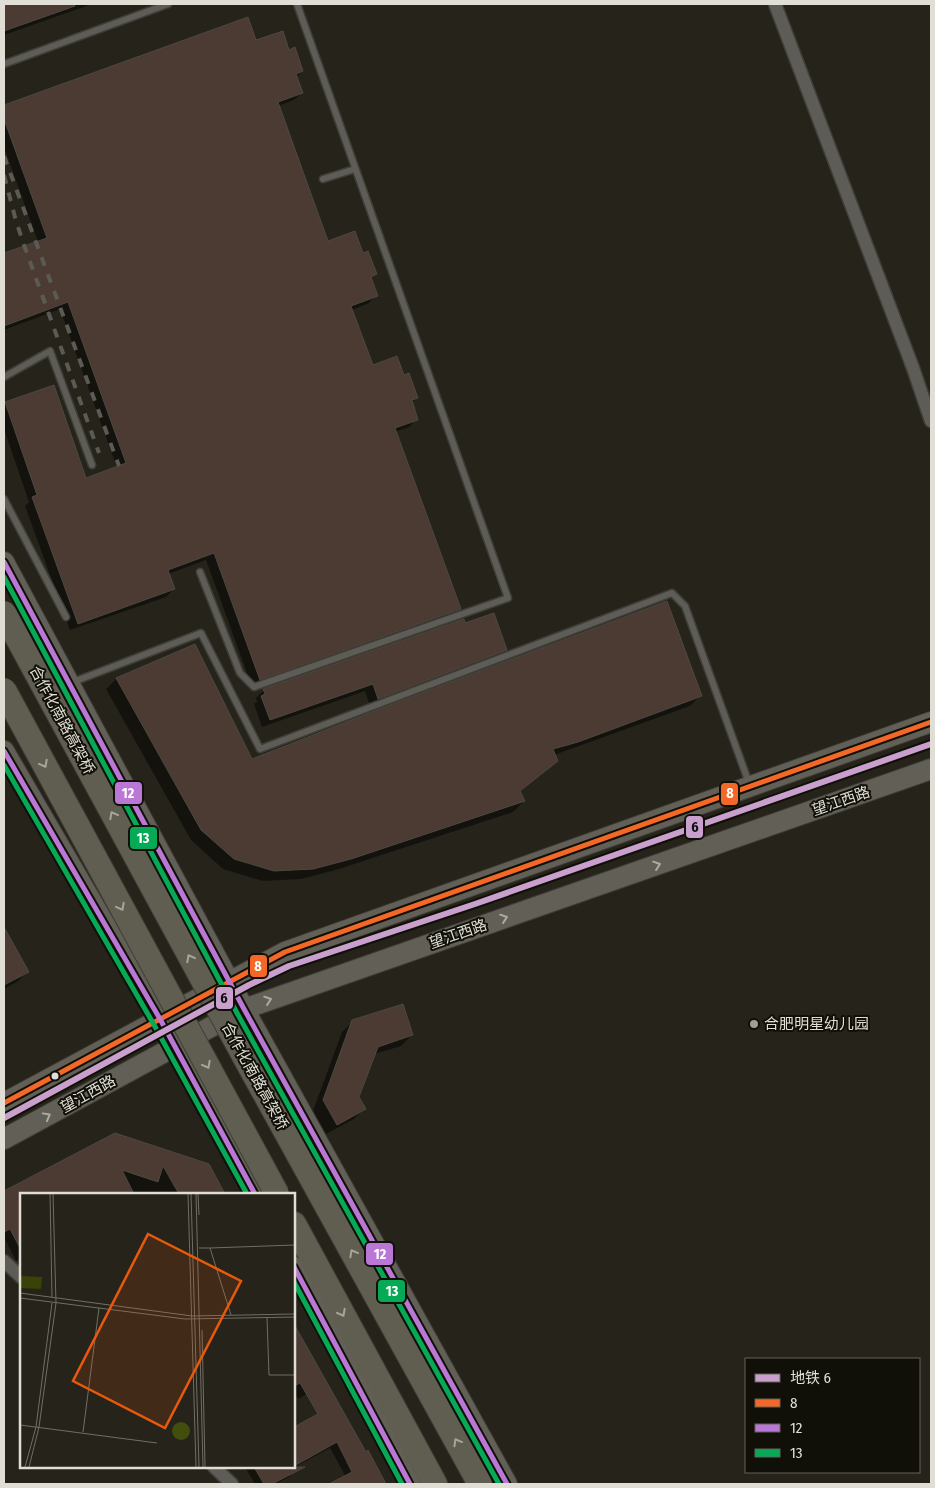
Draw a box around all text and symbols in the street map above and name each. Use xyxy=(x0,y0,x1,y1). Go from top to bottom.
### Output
street label: 合作化南路高架桥 xyxy=(26,663,98,777)
one-way arrow xyxy=(38,758,48,767)
line badge: 12 xyxy=(114,781,143,805)
line badge: 8 xyxy=(720,782,739,806)
street label: 望江西路 xyxy=(810,783,872,819)
text: 12 xyxy=(122,785,135,802)
text: 8 xyxy=(726,785,734,802)
one-way arrow xyxy=(109,811,119,820)
line badge: 6 xyxy=(685,815,704,839)
text: 6 xyxy=(691,819,699,836)
line badge: 13 xyxy=(129,826,158,850)
text: 13 xyxy=(137,830,150,847)
one-way arrow xyxy=(653,861,661,871)
one-way arrow xyxy=(115,901,125,910)
one-way arrow xyxy=(499,914,508,924)
street label: 望江西路 xyxy=(427,916,489,952)
one-way arrow xyxy=(187,954,197,963)
line badge: 8 xyxy=(249,954,268,978)
text: 8 xyxy=(254,958,262,975)
line badge: 6 xyxy=(215,986,234,1010)
text: 6 xyxy=(220,990,228,1007)
one-way arrow xyxy=(263,996,272,1006)
place label: 合肥明星幼儿园 xyxy=(764,1015,869,1033)
marker: 合肥明星幼儿园 xyxy=(748,1018,760,1030)
street label: 合作化南路高架桥 xyxy=(218,1019,292,1133)
one-way arrow xyxy=(201,1059,211,1068)
unlabelled marker xyxy=(50,1071,60,1081)
street label: 望江西路 xyxy=(57,1072,119,1116)
one-way arrow xyxy=(41,1112,50,1122)
inset map xyxy=(20,1193,295,1468)
line badge: 12 xyxy=(365,1242,394,1266)
text: 12 xyxy=(374,1246,387,1263)
one-way arrow xyxy=(349,1250,359,1259)
line badge: 13 xyxy=(377,1279,406,1303)
text: 13 xyxy=(386,1283,399,1300)
one-way arrow xyxy=(336,1308,346,1317)
legend xyxy=(745,1358,920,1473)
text: 地铁 6 xyxy=(790,1369,831,1387)
text: 8 xyxy=(790,1394,798,1412)
text: 12 xyxy=(790,1419,803,1437)
one-way arrow xyxy=(453,1438,463,1447)
text: 13 xyxy=(790,1444,803,1462)

